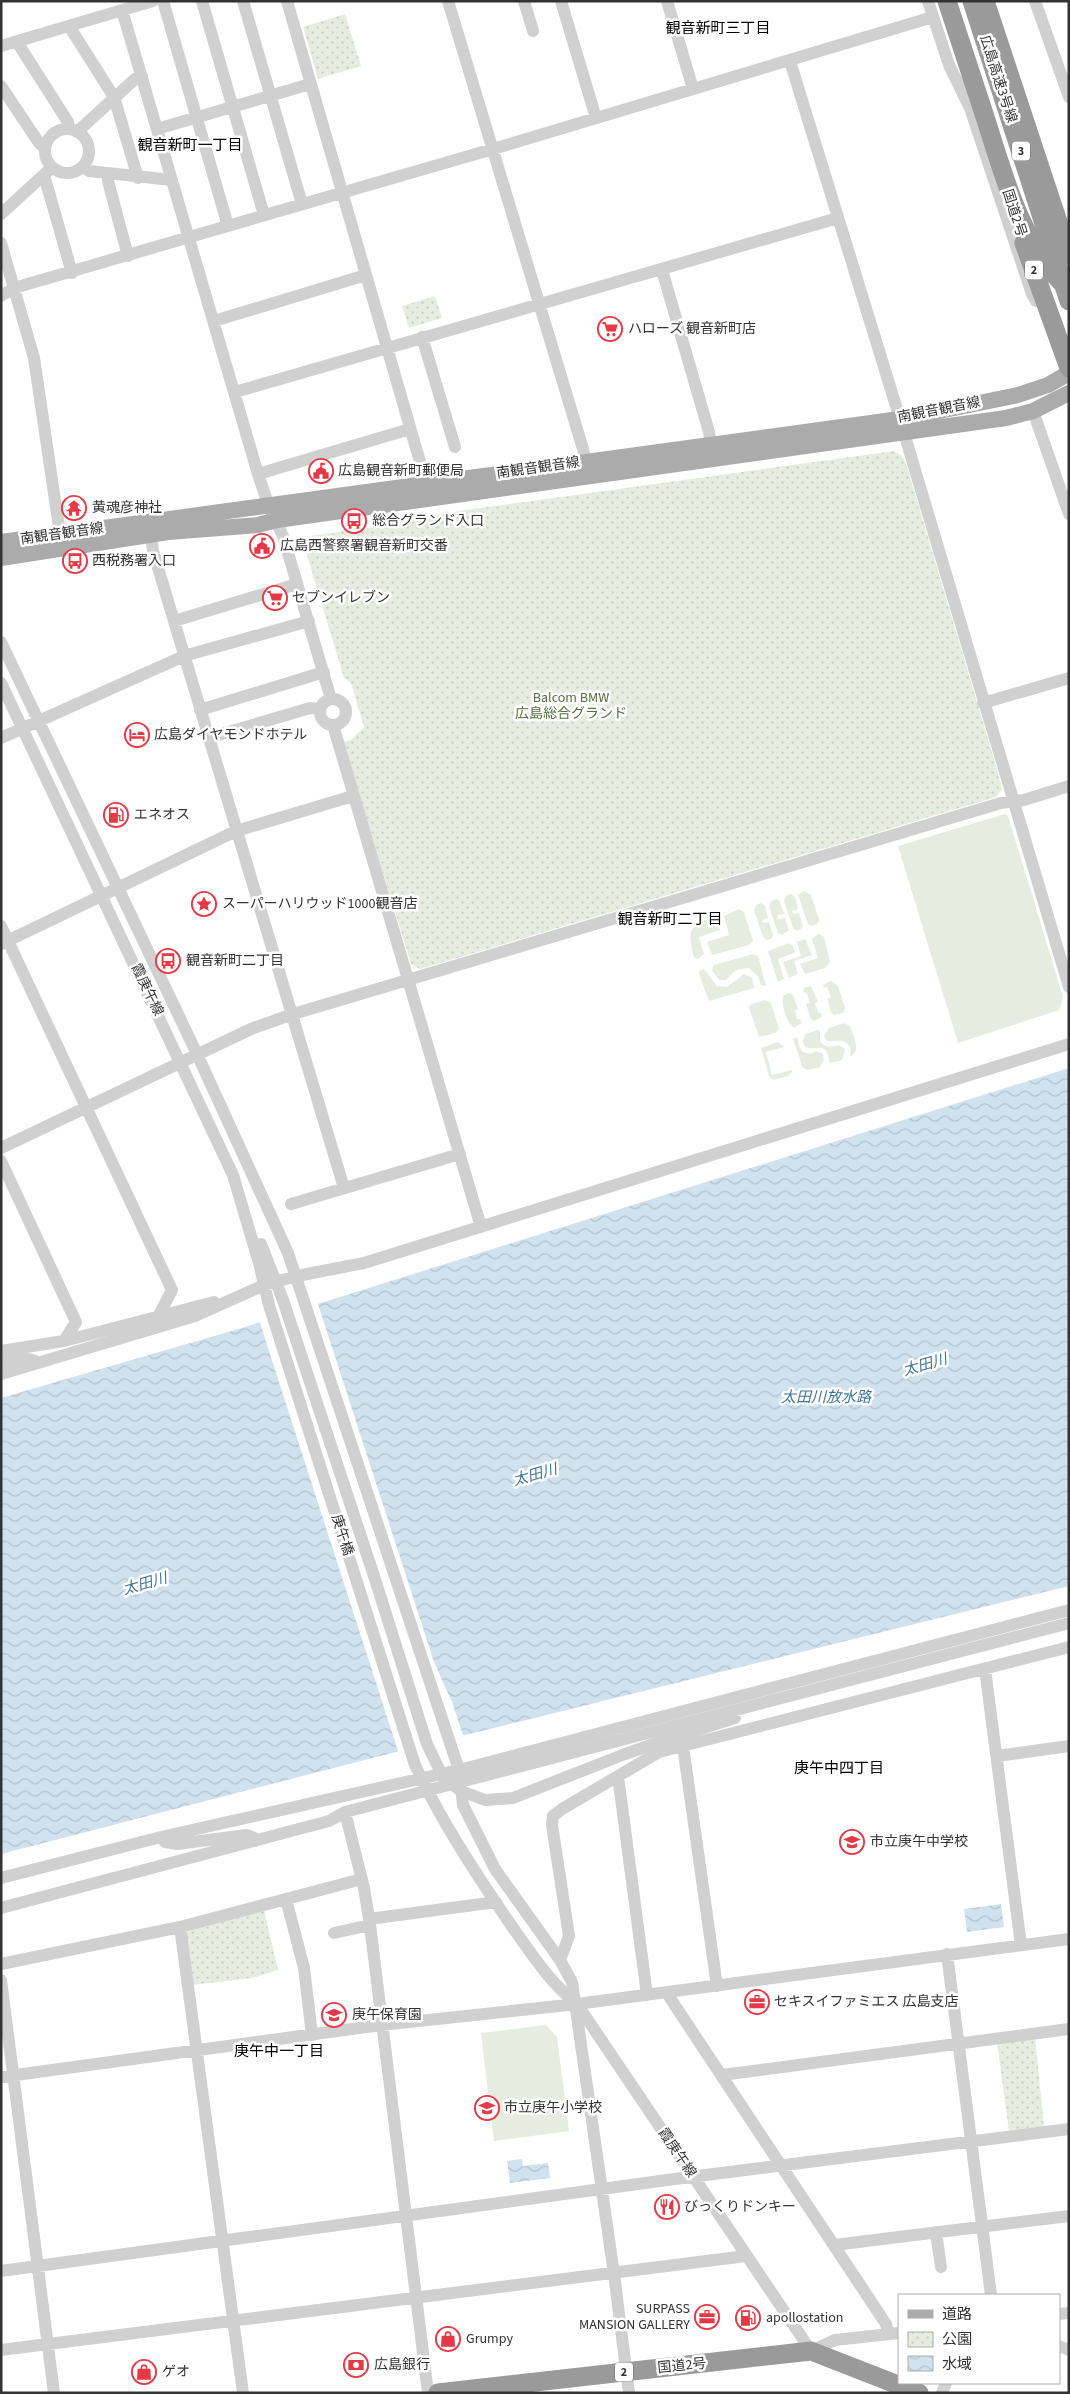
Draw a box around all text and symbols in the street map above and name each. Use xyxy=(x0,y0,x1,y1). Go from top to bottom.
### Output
district label: 観音新町三丁目 xyxy=(665,18,771,39)
street label: 広島高速3号線 xyxy=(974,33,1022,125)
district label: 観音新町一丁目 xyxy=(137,135,243,156)
road number: 3 xyxy=(1012,142,1030,160)
street label: 国道2号 xyxy=(997,187,1031,239)
road number: 2 xyxy=(1025,260,1043,280)
supermarket icon: ハローズ 観音新町店 xyxy=(597,316,623,342)
place label: ハローズ 観音新町店 xyxy=(628,319,756,339)
street label: 南観音観音線 xyxy=(896,392,982,428)
street label: 南観音観音線 xyxy=(495,452,581,484)
public building icon: 広島観音新町郵便局 xyxy=(308,458,334,484)
place label: 広島観音新町郵便局 xyxy=(338,461,464,481)
temple icon: 黄魂彦神社 xyxy=(61,495,87,521)
place label: 黄魂彦神社 xyxy=(92,498,162,518)
bus stop icon: 総合グランド入口 xyxy=(341,508,367,534)
place label: 総合グランド入口 xyxy=(372,511,484,531)
street label: 南観音観音線 xyxy=(19,518,105,550)
public building icon: 広島西警察署観音新町交番 xyxy=(249,533,275,559)
place label: 広島西警察署観音新町交番 xyxy=(280,536,448,556)
bus stop icon: 西税務署入口 xyxy=(62,548,88,574)
place label: 西税務署入口 xyxy=(92,551,176,571)
supermarket icon: セブンイレブン xyxy=(262,585,288,611)
place label: セブンイレブン xyxy=(292,588,390,608)
park label: Balcom BMW 広島総合グランド xyxy=(515,688,627,724)
hotel icon: 広島ダイヤモンドホテル xyxy=(124,722,150,748)
place label: 広島ダイヤモンドホテル xyxy=(154,725,308,745)
fuel station icon: エネオス xyxy=(103,802,129,828)
place label: エネオス xyxy=(134,805,190,825)
place icon: スーパーハリウッド1000観音店 xyxy=(191,891,217,917)
place label: スーパーハリウッド1000観音店 xyxy=(222,894,417,914)
district label: 観音新町二丁目 xyxy=(617,909,723,930)
bus stop icon: 観音新町二丁目 xyxy=(155,948,181,974)
place label: 観音新町二丁目 xyxy=(186,951,284,971)
street label: 霞庚午線 xyxy=(126,960,168,1020)
water label: 太田川 xyxy=(900,1348,951,1381)
water label: 太田川放水路 xyxy=(781,1387,873,1408)
water label: 太田川 xyxy=(510,1458,561,1491)
street label: 庚午橋 xyxy=(326,1512,358,1558)
water label: 太田川 xyxy=(120,1567,171,1600)
district label: 庚午中四丁目 xyxy=(794,1758,884,1779)
school or university icon: 市立庚午中学校 xyxy=(839,1829,865,1855)
place label: 市立庚午中学校 xyxy=(870,1832,968,1852)
office icon: セキスイファミエス 広島支店 xyxy=(744,1989,770,2015)
place label: セキスイファミエス 広島支店 xyxy=(774,1992,958,2012)
school or university icon: 庚午保育園 xyxy=(321,2002,347,2028)
place label: 庚午保育園 xyxy=(352,2005,422,2025)
district label: 庚午中一丁目 xyxy=(234,2041,324,2062)
school or university icon: 市立庚午小学校 xyxy=(474,2095,500,2121)
place label: 市立庚午小学校 xyxy=(504,2098,602,2118)
street label: 霞庚午線 xyxy=(653,2124,701,2182)
restaurant icon: びっくりドンキー xyxy=(654,2194,680,2220)
place label: びっくりドンキー xyxy=(684,2197,796,2217)
legend xyxy=(898,2294,1060,2384)
place label: SURPASS MANSION GALLERY xyxy=(579,2299,690,2335)
office icon: SURPASS MANSION GALLERY xyxy=(694,2304,720,2330)
text: 道路 xyxy=(942,2304,972,2325)
fuel station icon: apollostation xyxy=(735,2305,761,2331)
place label: apollostation xyxy=(766,2308,843,2328)
shop icon: Grumpy xyxy=(435,2326,461,2352)
place label: Grumpy xyxy=(466,2329,513,2349)
text: 公園 xyxy=(942,2329,972,2350)
bank icon: 広島銀行 xyxy=(343,2352,369,2378)
street label: 国道2号 xyxy=(657,2353,707,2379)
text: 水域 xyxy=(942,2354,972,2375)
place label: 広島銀行 xyxy=(374,2355,430,2375)
shop icon: ゲオ xyxy=(131,2359,157,2385)
place label: ゲオ xyxy=(162,2362,190,2382)
road number: 2 xyxy=(615,2362,633,2382)

